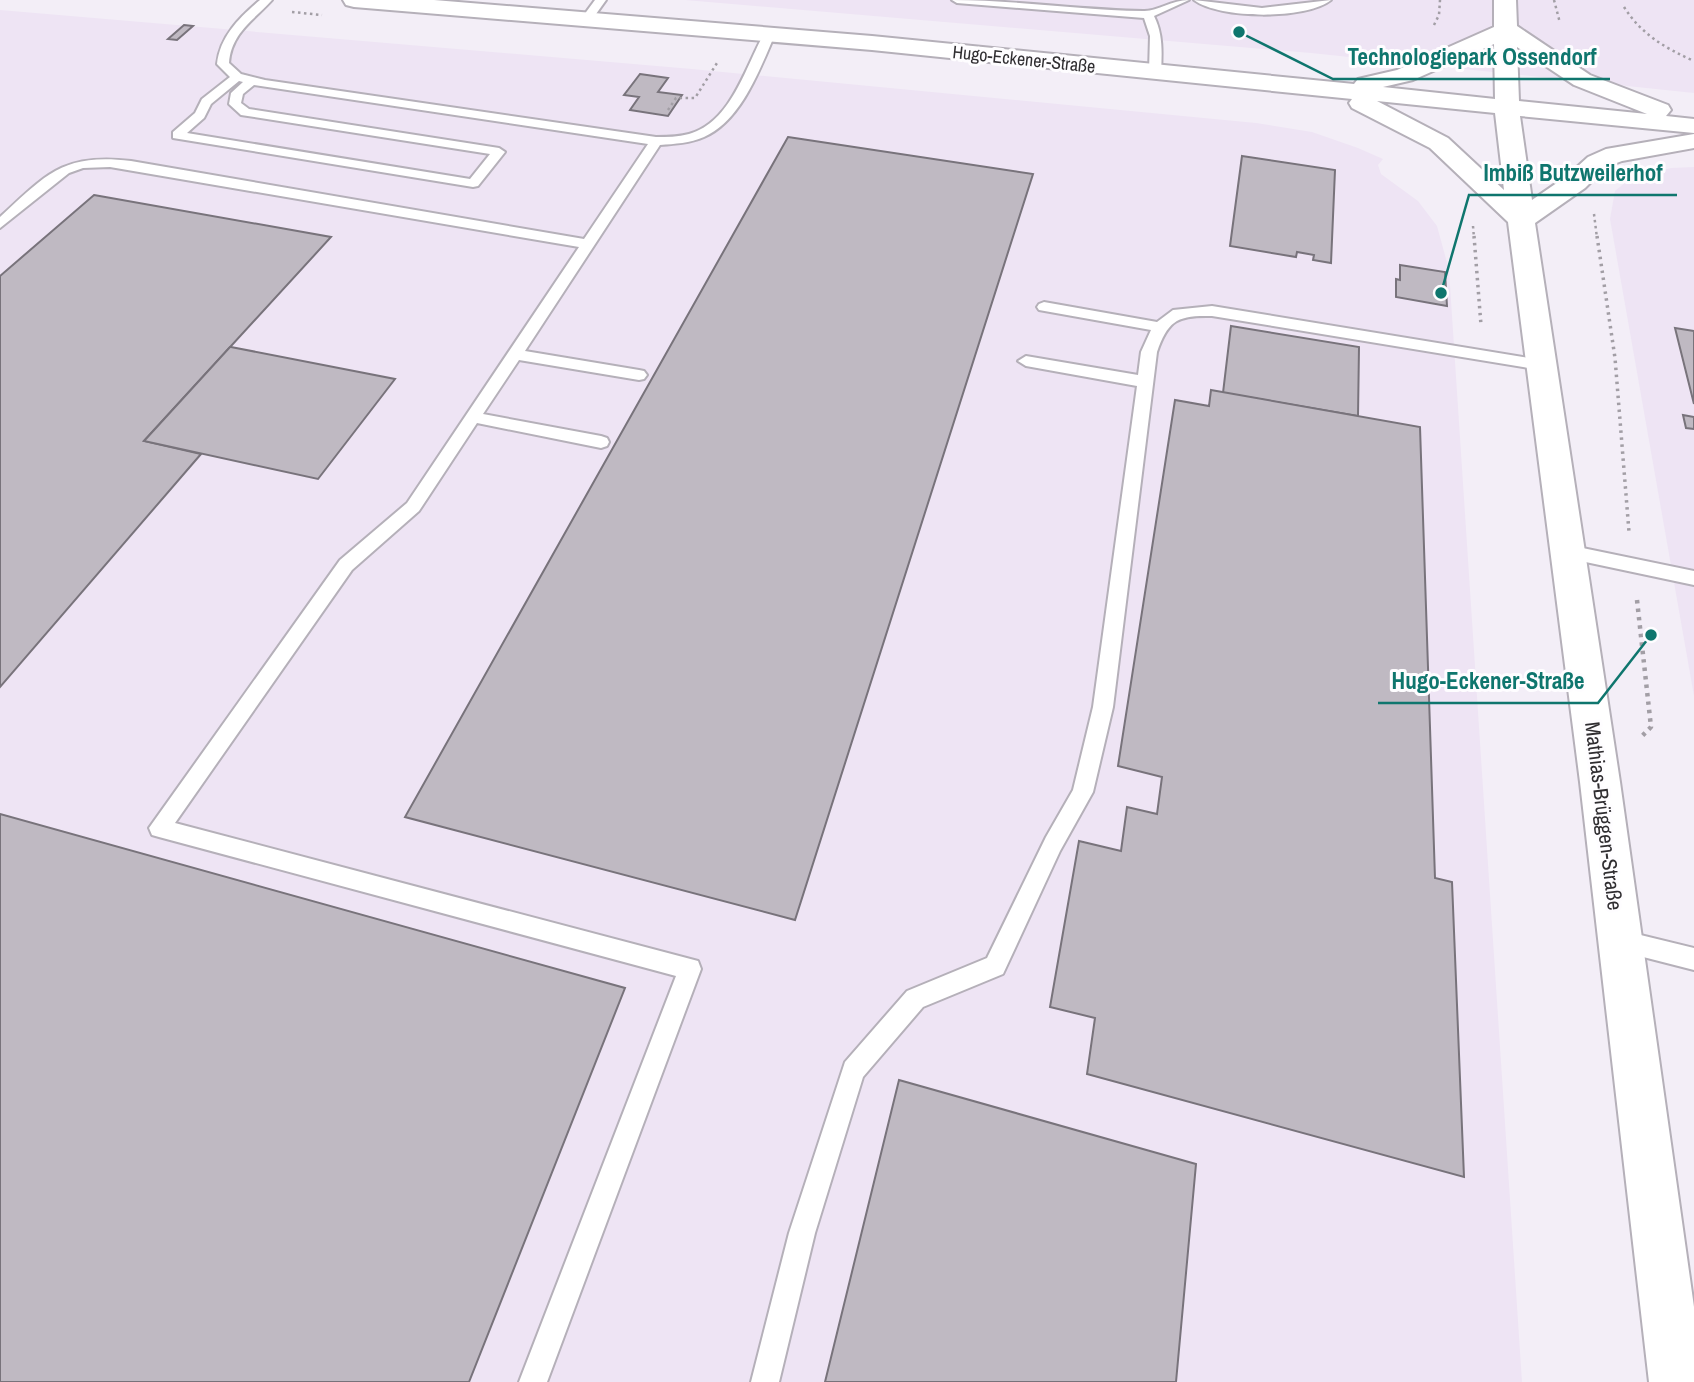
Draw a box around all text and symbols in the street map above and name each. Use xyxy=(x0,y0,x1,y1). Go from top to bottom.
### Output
callout: Technologiepark Ossendorf xyxy=(1333,35,1610,79)
street label: Hugo-Eckener-Straße xyxy=(951,39,1097,79)
text: Technologiepark Ossendorf xyxy=(1347,41,1597,72)
callout: Imbiß Butzweilerhof xyxy=(1469,151,1677,195)
text: Imbiß Butzweilerhof xyxy=(1483,157,1663,188)
callout: Hugo-Eckener-Straße xyxy=(1378,659,1598,703)
text: Hugo-Eckener-Straße xyxy=(1392,665,1584,696)
street label: Mathias-Brüggen-Straße xyxy=(1578,720,1630,912)

